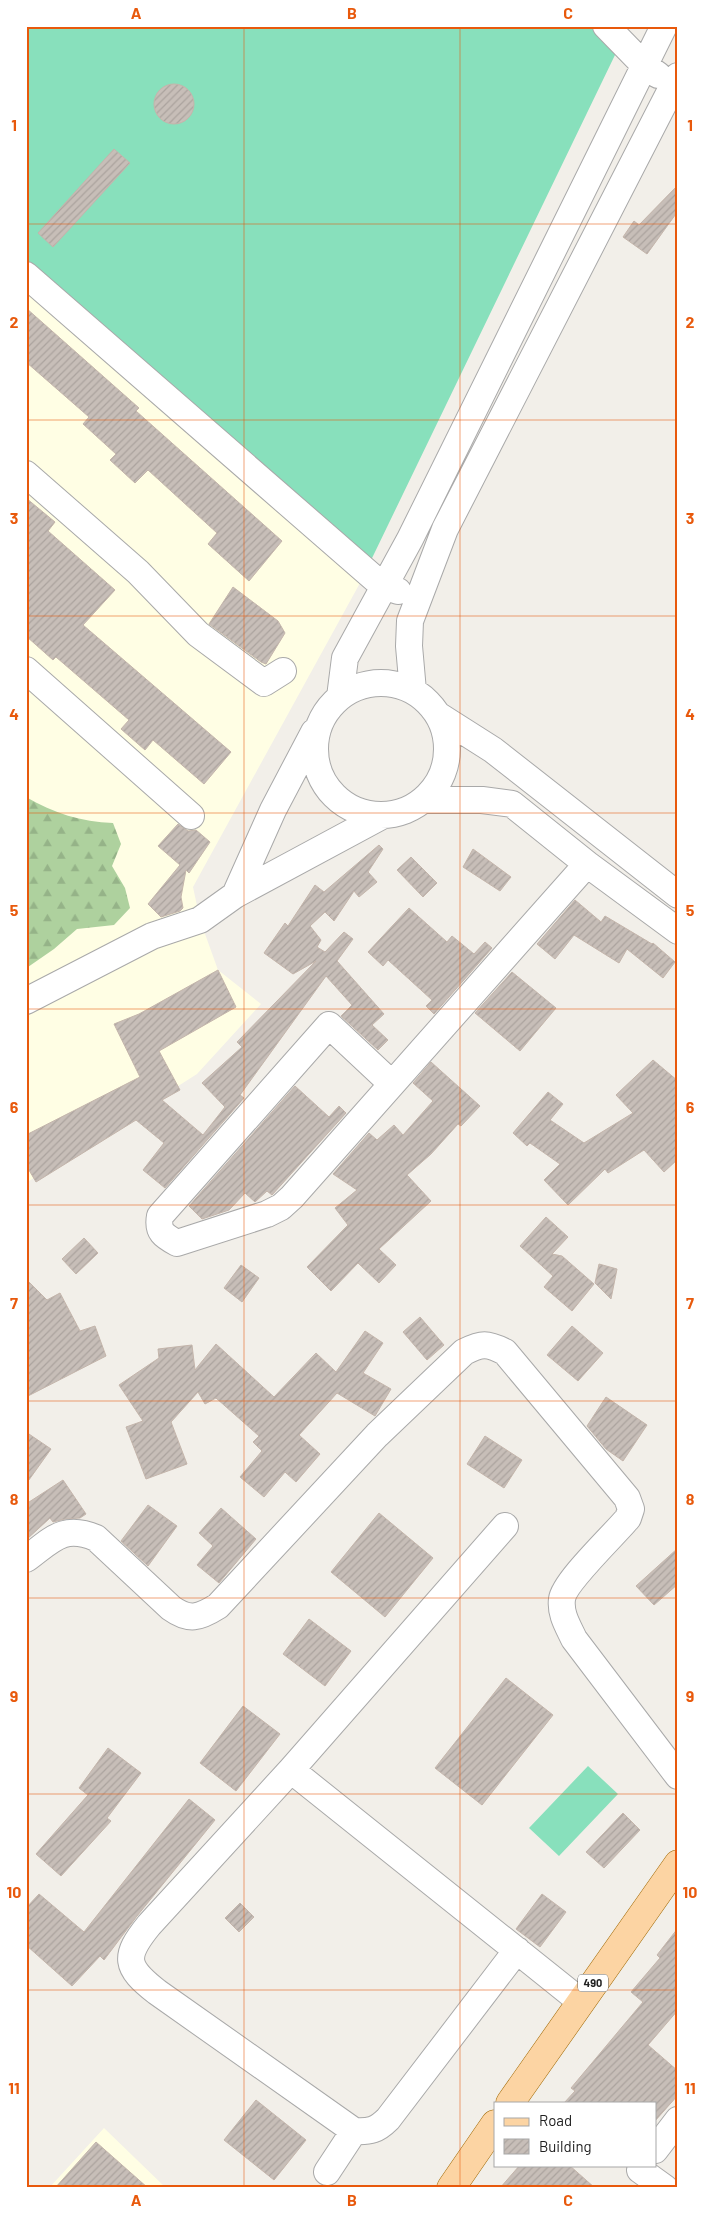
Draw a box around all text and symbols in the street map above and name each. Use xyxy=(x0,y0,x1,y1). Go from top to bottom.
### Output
text: A xyxy=(131,3,142,22)
text: B xyxy=(347,3,357,22)
text: C xyxy=(563,3,573,22)
text: 1 xyxy=(11,115,17,134)
text: 1 xyxy=(687,115,693,134)
text: 2 xyxy=(10,312,19,331)
text: 2 xyxy=(686,312,695,331)
text: 3 xyxy=(10,508,18,527)
text: 3 xyxy=(686,508,694,527)
text: 4 xyxy=(9,704,19,723)
text: 4 xyxy=(685,704,695,723)
text: 5 xyxy=(10,900,19,919)
text: 5 xyxy=(686,900,695,919)
text: 6 xyxy=(10,1097,19,1116)
text: 6 xyxy=(686,1097,695,1116)
text: 7 xyxy=(10,1293,18,1312)
text: 7 xyxy=(686,1293,694,1312)
text: 8 xyxy=(10,1489,19,1508)
text: 8 xyxy=(686,1489,695,1508)
text: 9 xyxy=(10,1686,18,1705)
text: 9 xyxy=(686,1686,694,1705)
text: 10 xyxy=(7,1882,21,1901)
text: 10 xyxy=(683,1882,697,1901)
road number: 490 xyxy=(578,1975,608,1992)
text: 11 xyxy=(8,2078,20,2097)
text: 11 xyxy=(684,2078,696,2097)
legend xyxy=(494,2102,656,2166)
text: Road xyxy=(539,2111,572,2129)
text: Building xyxy=(539,2137,592,2155)
text: A xyxy=(131,2190,142,2209)
text: B xyxy=(347,2190,357,2209)
text: C xyxy=(563,2190,573,2209)

